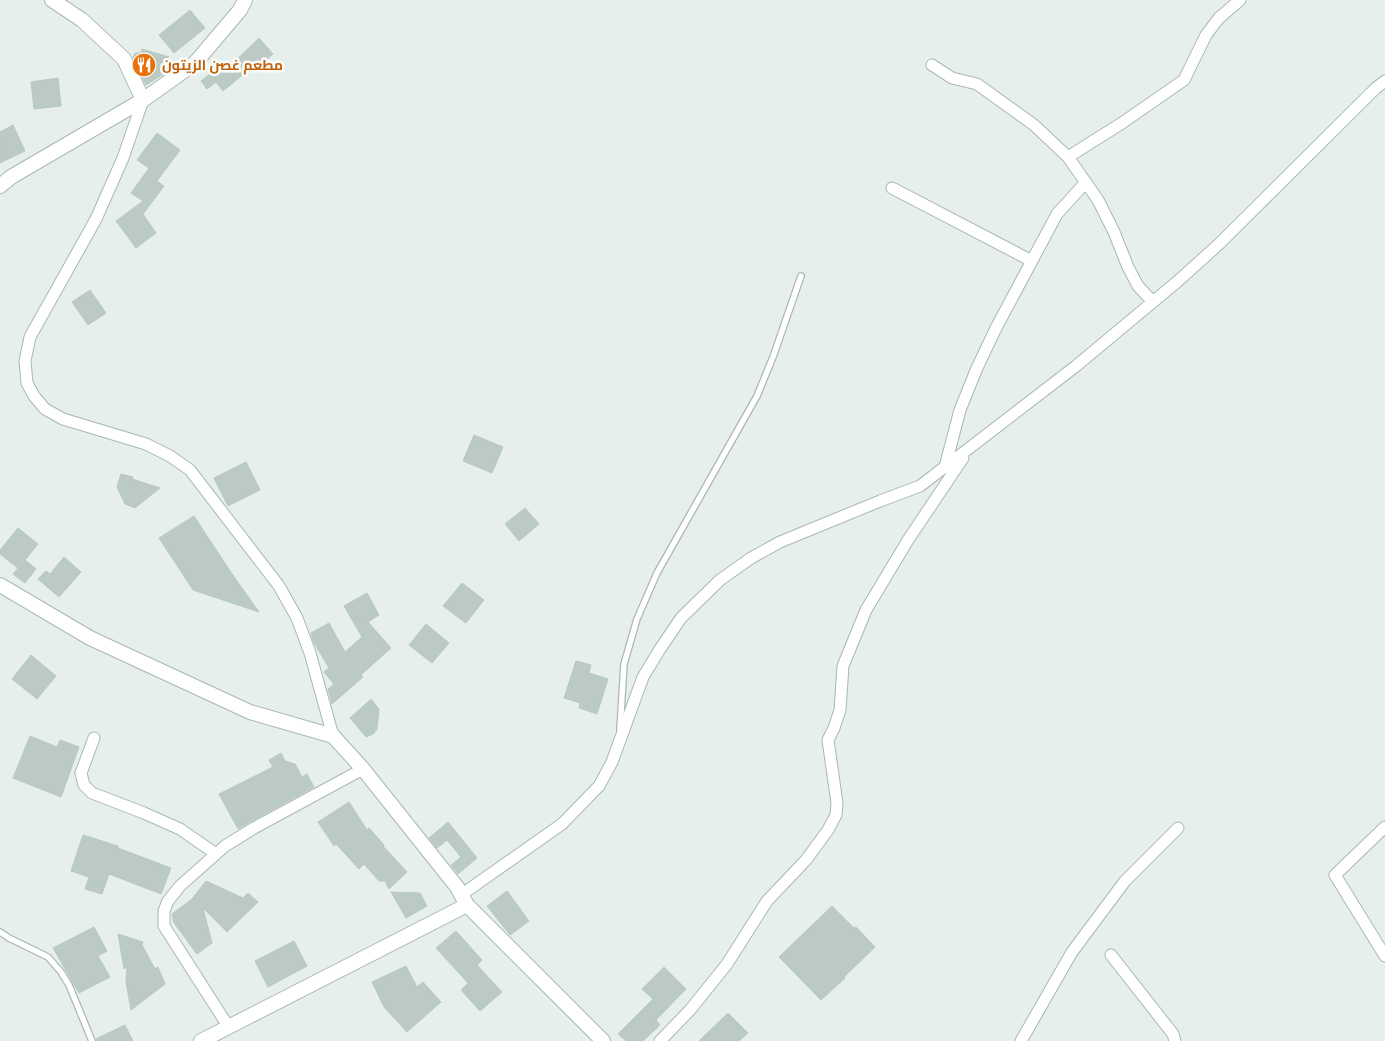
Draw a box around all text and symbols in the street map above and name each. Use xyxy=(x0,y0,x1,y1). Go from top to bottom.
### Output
restaurant icon: مطعم غصن الزيتون xyxy=(131,52,157,78)
place label: مطعم غصن الزيتون xyxy=(162,57,283,75)

